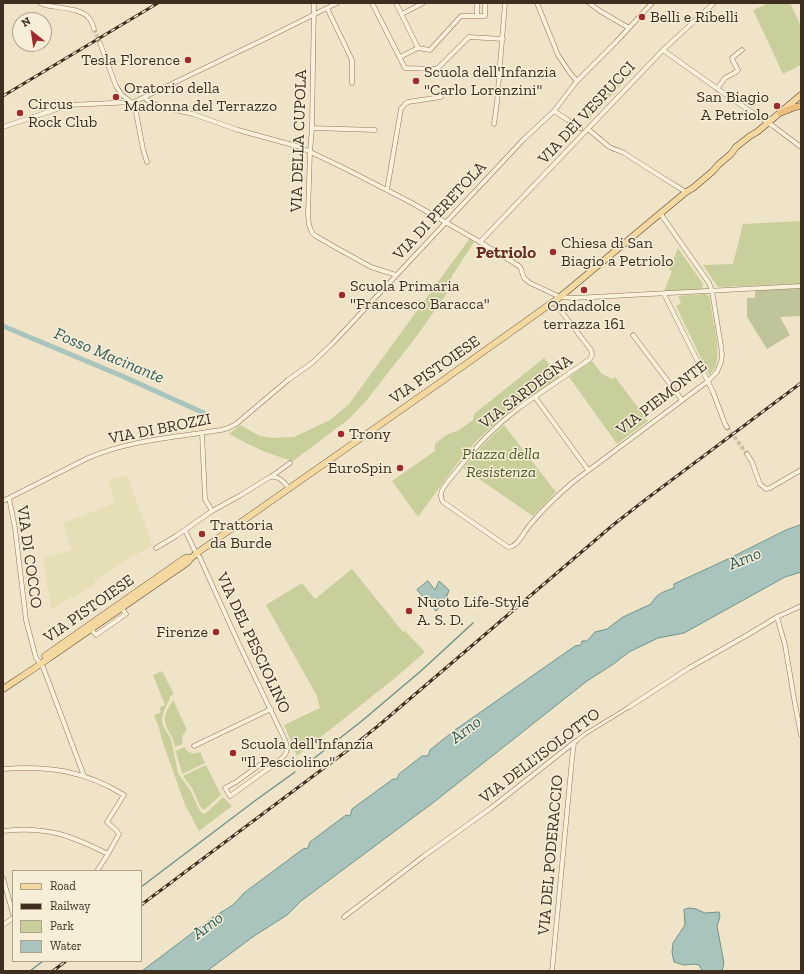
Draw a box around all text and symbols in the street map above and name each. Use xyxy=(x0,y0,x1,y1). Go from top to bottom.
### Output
place label: Belli e Ribelli xyxy=(650,7,738,27)
north arrow xyxy=(12,12,52,52)
marker: Belli e Ribelli xyxy=(637,12,647,22)
text: N xyxy=(19,14,33,30)
place label: Tesla Florence xyxy=(81,50,180,70)
marker: Tesla Florence xyxy=(183,55,193,65)
street label: VIA DEI VESPUCCI xyxy=(534,58,640,168)
place label: Scuola dell'Infanzia "Carlo Lorenzini" xyxy=(424,62,556,100)
street label: VIA DELLA CUPOLA xyxy=(287,69,311,213)
marker: Scuola dell'Infanzia "Carlo Lorenzini" xyxy=(411,76,421,86)
place label: Oratorio della Madonna del Terrazzo xyxy=(124,78,277,116)
place label: San Biagio A Petriolo xyxy=(697,87,769,125)
marker: Oratorio della Madonna del Terrazzo xyxy=(111,92,121,102)
place label: Circus Rock Club xyxy=(28,94,97,132)
marker: San Biagio A Petriolo xyxy=(772,101,782,111)
marker: Circus Rock Club xyxy=(15,108,25,118)
street label: VIA DI PERETOLA xyxy=(389,158,491,264)
place label: Chiesa di San Biagio a Petriolo xyxy=(561,233,673,271)
district label: Petriolo xyxy=(476,243,536,263)
marker: Chiesa di San Biagio a Petriolo xyxy=(548,247,558,257)
place label: Scuola Primaria "Francesco Baracca" xyxy=(350,276,490,314)
marker: Ondadolce terrazza 161 xyxy=(579,285,589,295)
marker: Scuola Primaria "Francesco Baracca" xyxy=(337,290,347,300)
place label: Ondadolce terrazza 161 xyxy=(543,296,625,334)
water label: Fosso Macinante xyxy=(51,324,167,388)
street label: VIA PISTOIESE xyxy=(386,332,484,408)
street label: VIA SARDEGNA xyxy=(476,351,576,433)
street label: VIA PIEMONTE xyxy=(613,357,711,439)
street label: VIA DI BROZZI xyxy=(107,410,213,448)
place label: Trony xyxy=(349,424,391,444)
marker: Trony xyxy=(336,429,346,439)
park label: Piazza della Resistenza xyxy=(462,444,540,482)
place label: EuroSpin xyxy=(328,458,392,478)
marker: EuroSpin xyxy=(395,463,405,473)
street label: VIA DI COCCO xyxy=(12,504,46,610)
place label: Trattoria da Burde xyxy=(210,515,273,553)
marker: Trattoria da Burde xyxy=(197,529,207,539)
water label: Arno xyxy=(726,543,764,575)
street label: VIA DEL PESCIOLINO xyxy=(212,569,294,717)
street label: VIA PISTOIESE xyxy=(40,571,138,647)
place label: Nuoto Life-Style A. S. D. xyxy=(417,592,529,630)
marker: Nuoto Life-Style A. S. D. xyxy=(404,606,414,616)
place label: Firenze xyxy=(156,622,208,642)
marker: Firenze xyxy=(211,627,221,637)
street label: VIA DELL'ISOLOTTO xyxy=(476,704,604,808)
water label: Arno xyxy=(446,712,486,748)
place label: Scuola dell'Infanzia "Il Pesciolino" xyxy=(241,734,373,772)
marker: Scuola dell'Infanzia "Il Pesciolino" xyxy=(228,748,238,758)
street label: VIA DEL PODERACCIO xyxy=(534,774,568,936)
legend xyxy=(12,870,142,962)
text: Road xyxy=(50,879,76,893)
text: Railway xyxy=(50,899,91,913)
water label: Arno xyxy=(188,908,228,944)
text: Park xyxy=(50,919,74,933)
text: Water xyxy=(50,939,82,953)

